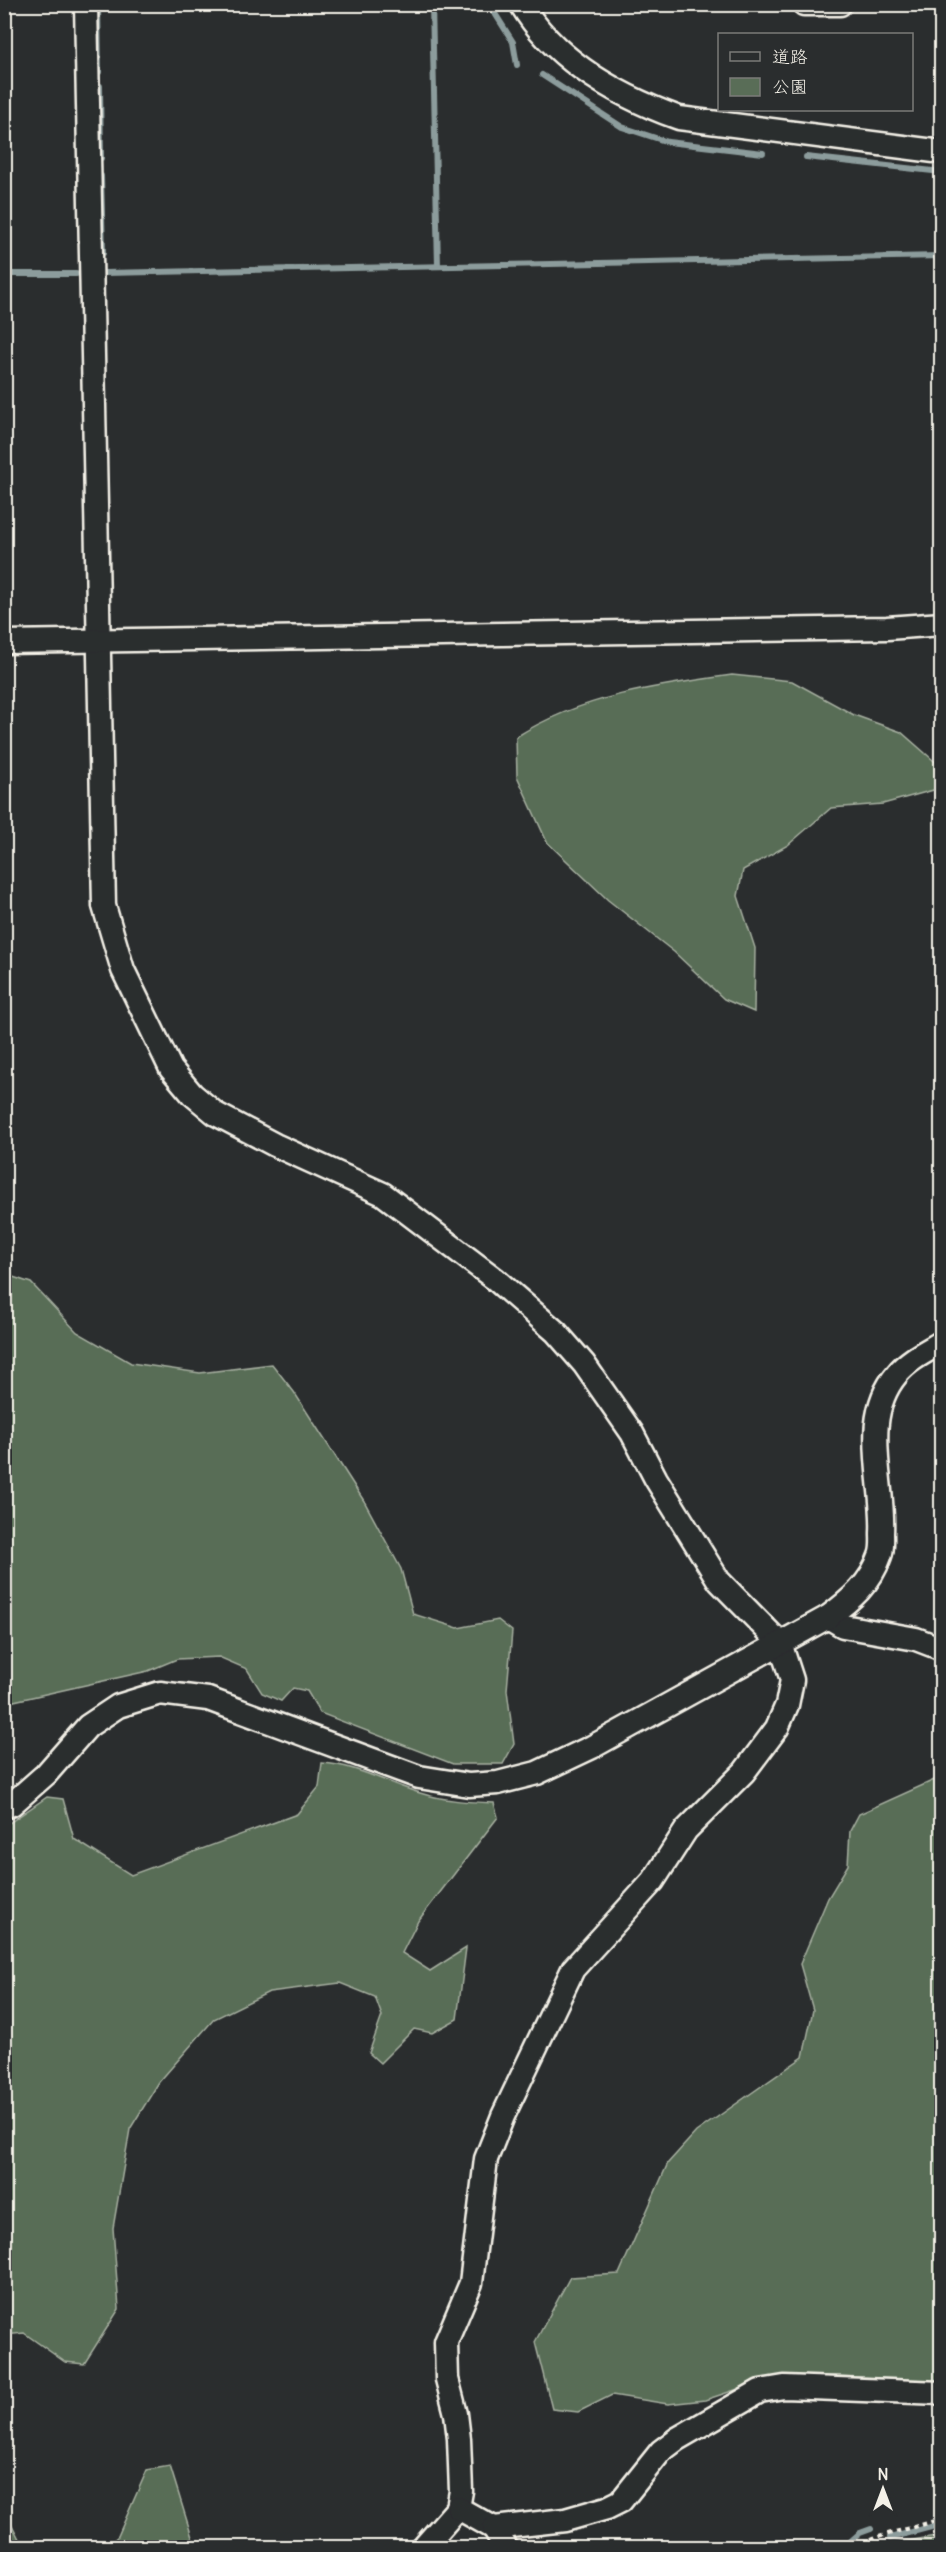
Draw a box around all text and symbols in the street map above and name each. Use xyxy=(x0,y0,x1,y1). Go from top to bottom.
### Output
legend xyxy=(718,33,913,111)
text: 道路 xyxy=(772,45,808,68)
text: 公園 xyxy=(772,75,808,98)
north arrow xyxy=(853,2459,913,2519)
text: N xyxy=(877,2464,889,2484)

